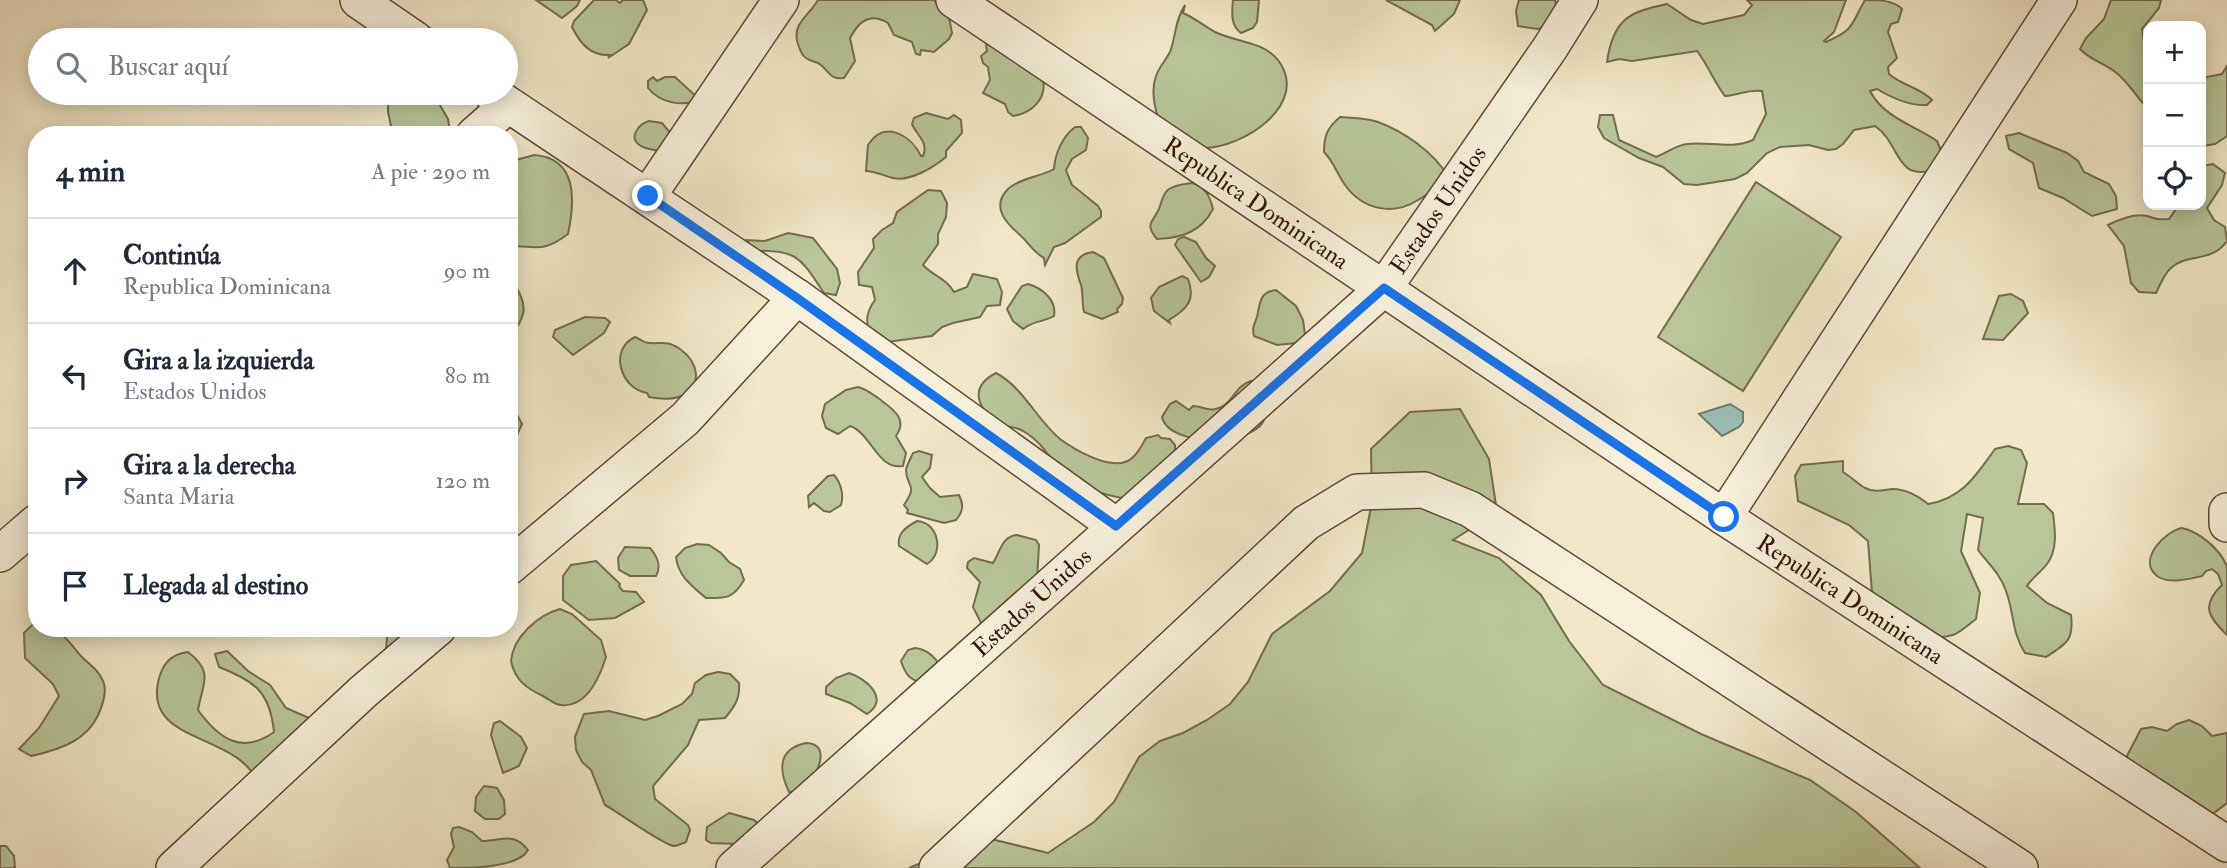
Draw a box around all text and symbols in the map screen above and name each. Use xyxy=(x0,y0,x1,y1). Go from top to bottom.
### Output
map controls xyxy=(2143,21,2206,210)
button: + xyxy=(2143,21,2206,84)
search box xyxy=(28,28,518,105)
icon: search xyxy=(52,48,90,86)
text: Buscar aquí xyxy=(108,51,228,83)
button: − xyxy=(2143,84,2206,147)
street label: Republica Dominicana xyxy=(1158,130,1356,277)
street label: Estados Unidos xyxy=(1383,140,1493,280)
button: locate xyxy=(2143,147,2206,210)
text: 4 min xyxy=(56,153,125,190)
text: A pie · 290 m xyxy=(371,157,490,186)
route end xyxy=(632,180,663,211)
text: Continúa xyxy=(123,240,221,272)
icon: ahead xyxy=(56,252,94,290)
text: 90 m xyxy=(444,256,490,285)
text: Republica Dominicana xyxy=(123,272,331,301)
text: Gira a la izquierda xyxy=(123,345,314,377)
icon: left xyxy=(56,357,94,395)
text: 80 m xyxy=(445,361,490,390)
text: Estados Unidos xyxy=(123,377,266,406)
text: Gira a la derecha xyxy=(123,450,296,482)
icon: right xyxy=(56,462,94,500)
text: 120 m xyxy=(436,466,490,495)
text: Santa Maria xyxy=(123,482,234,511)
route start xyxy=(1708,501,1739,532)
street label: Republica Dominicana xyxy=(1751,527,1950,672)
street label: Estados Unidos xyxy=(966,541,1098,664)
icon: arrive xyxy=(56,567,94,605)
text: Llegada al destino xyxy=(123,570,308,602)

